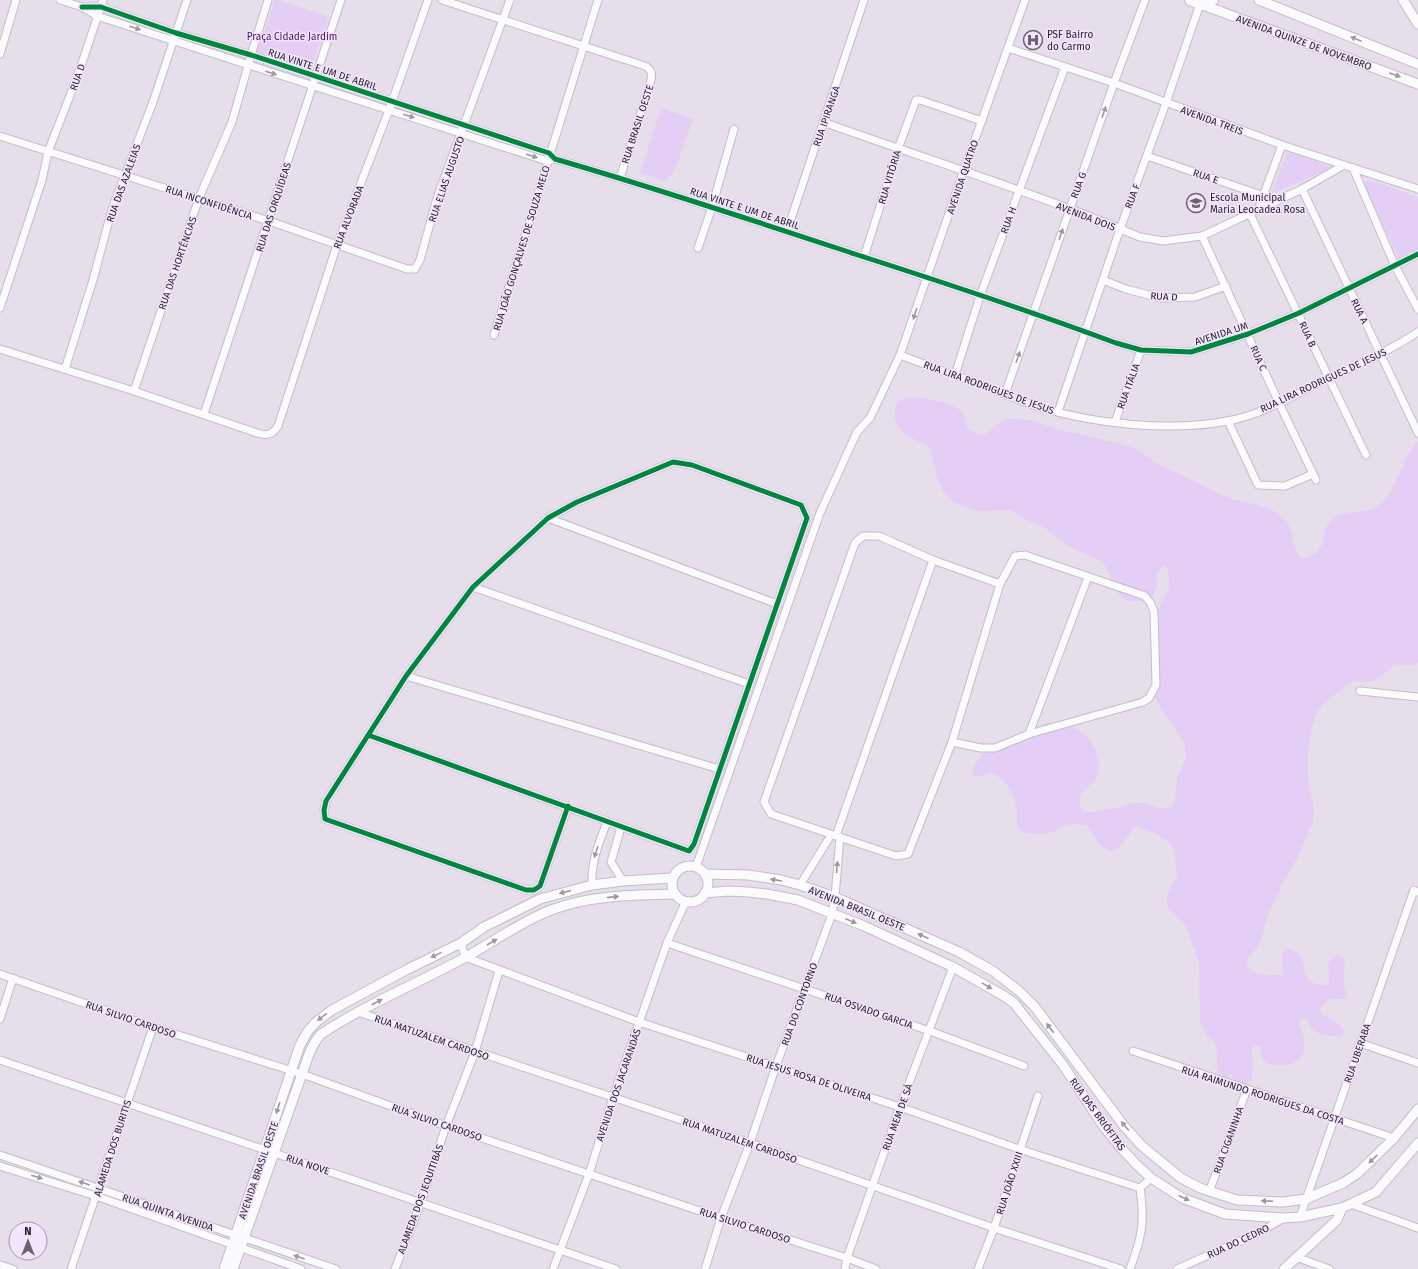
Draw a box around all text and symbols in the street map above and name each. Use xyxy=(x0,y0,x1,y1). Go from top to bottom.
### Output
street label: AVENIDA QUINZE DE NOVEMBRO xyxy=(1234,13,1373,73)
one-way arrow xyxy=(129,26,141,32)
hospital icon: PSF Bairro do Carmo xyxy=(1022,29,1044,51)
place label: PSF Bairro do Carmo xyxy=(1047,29,1093,53)
park label: Praça Cidade Jardim xyxy=(247,31,337,43)
one-way arrow xyxy=(1349,35,1361,41)
street label: RUA VINTE E UM DE ABRIL xyxy=(266,47,379,93)
street label: RUA D xyxy=(68,62,88,92)
one-way arrow xyxy=(266,70,278,76)
one-way arrow xyxy=(1389,73,1401,79)
street label: RUA BRASIL OESTE xyxy=(619,83,656,165)
street label: RUA IPIRANGA xyxy=(811,84,843,148)
street label: AVENIDA TREIS xyxy=(1179,104,1245,138)
one-way arrow xyxy=(1101,105,1107,117)
one-way arrow xyxy=(403,113,415,119)
street label: RUA ELIAS AUGUSTO xyxy=(427,135,467,224)
street label: AVENIDA QUATRO xyxy=(945,139,981,216)
street label: RUA DAS AZALEIAS xyxy=(104,142,144,224)
street label: RUA VITÓRIA xyxy=(874,148,904,206)
one-way arrow xyxy=(527,153,539,159)
street label: RUA DAS ORQUÍDEAS xyxy=(252,160,294,254)
street label: RUA JOÃO GONÇALVES DE SOUZA MELO xyxy=(490,164,553,332)
street label: RUA E xyxy=(1191,167,1220,187)
street label: RUA G xyxy=(1069,171,1089,200)
street label: RUA INCONFIDÊNCIA xyxy=(164,182,254,223)
street label: RUA F xyxy=(1123,182,1143,211)
street label: RUA ALVORADA xyxy=(331,184,367,251)
street label: RUA VINTE E UM DE ABRIL xyxy=(688,186,801,232)
school or university icon: Escola Municipal Maria Leocadea Rosa xyxy=(1185,192,1207,214)
place label: Escola Municipal Maria Leocadea Rosa xyxy=(1210,192,1305,216)
street label: AVENIDA DOIS xyxy=(1054,200,1118,234)
street label: RUA H xyxy=(999,205,1019,235)
street label: RUA DAS HORTÊNCIAS xyxy=(155,214,200,311)
one-way arrow xyxy=(1058,228,1064,240)
street label: RUA D xyxy=(1150,290,1178,304)
street label: RUA A xyxy=(1348,297,1370,326)
one-way arrow xyxy=(911,309,917,321)
street label: AVENIDA UM xyxy=(1193,320,1250,348)
street label: RUA B xyxy=(1296,320,1318,349)
street label: RUA C xyxy=(1247,344,1269,373)
street label: RUA LIRA RODRIGUES DE JESUS xyxy=(1258,346,1389,416)
one-way arrow xyxy=(1015,351,1021,363)
street label: RUA LIRA RODRIGUES DE JESUS xyxy=(922,359,1056,417)
street label: RUA ITÁLIA xyxy=(1113,361,1143,411)
one-way arrow xyxy=(593,847,599,859)
one-way arrow xyxy=(834,861,841,873)
one-way arrow xyxy=(770,877,782,883)
street label: AVENIDA BRASIL OESTE xyxy=(807,884,907,934)
one-way arrow xyxy=(559,889,571,895)
one-way arrow xyxy=(606,894,619,900)
one-way arrow xyxy=(845,919,857,925)
one-way arrow xyxy=(917,932,929,939)
one-way arrow xyxy=(486,938,498,945)
one-way arrow xyxy=(431,952,442,958)
street label: RUA DO CONTORNO xyxy=(779,961,821,1048)
one-way arrow xyxy=(981,982,993,989)
street label: RUA OSVADO GARCIA xyxy=(823,990,915,1032)
street label: RUA SILVIO CARDOSO xyxy=(84,999,177,1041)
one-way arrow xyxy=(371,999,383,1005)
one-way arrow xyxy=(317,1013,328,1022)
street label: RUA MATUZALEM CARDOSO xyxy=(373,1013,491,1063)
street label: RUA UBERABA xyxy=(1342,1022,1374,1085)
one-way arrow xyxy=(1046,1023,1055,1034)
street label: AVENIDA DOS JACARANDÁS xyxy=(592,1026,644,1143)
street label: RUA JESUS ROSA DE OLIVEIRA xyxy=(745,1052,873,1104)
street label: RUA RAIMUNDO RODRIGUES DA COSTA xyxy=(1180,1064,1346,1128)
street label: RUA DAS BRIÓFITAS xyxy=(1067,1075,1129,1154)
street label: RUA MEM DE SÁ xyxy=(878,1081,916,1152)
street label: ALAMEDA DOS BURITIS xyxy=(92,1098,134,1198)
one-way arrow xyxy=(275,1102,281,1114)
street label: RUA SILVIO CARDOSO xyxy=(390,1102,483,1144)
street label: RUA CIGANINHA xyxy=(1211,1105,1247,1176)
street label: RUA MATUZALEM CARDOSO xyxy=(681,1116,799,1166)
street label: AVENIDA BRASIL OESTE xyxy=(237,1120,281,1221)
one-way arrow xyxy=(1120,1120,1129,1131)
street label: ALAMEDA DOS JEQUITIBÁS xyxy=(394,1142,447,1256)
street label: RUA JOÃO XXIII xyxy=(993,1150,1026,1216)
street label: RUA NOVE xyxy=(284,1152,331,1178)
one-way arrow xyxy=(1368,1154,1378,1164)
one-way arrow xyxy=(31,1175,43,1181)
one-way arrow xyxy=(77,1179,89,1185)
street label: RUA QUINTA AVENIDA xyxy=(121,1192,215,1234)
one-way arrow xyxy=(1179,1195,1190,1201)
one-way arrow xyxy=(1260,1198,1273,1204)
street label: RUA SILVIO CARDOSO xyxy=(698,1206,792,1246)
north arrow xyxy=(8,1221,48,1261)
street label: RUA DO CEDRO xyxy=(1205,1222,1271,1262)
text: N xyxy=(24,1225,32,1238)
one-way arrow xyxy=(293,1253,305,1259)

